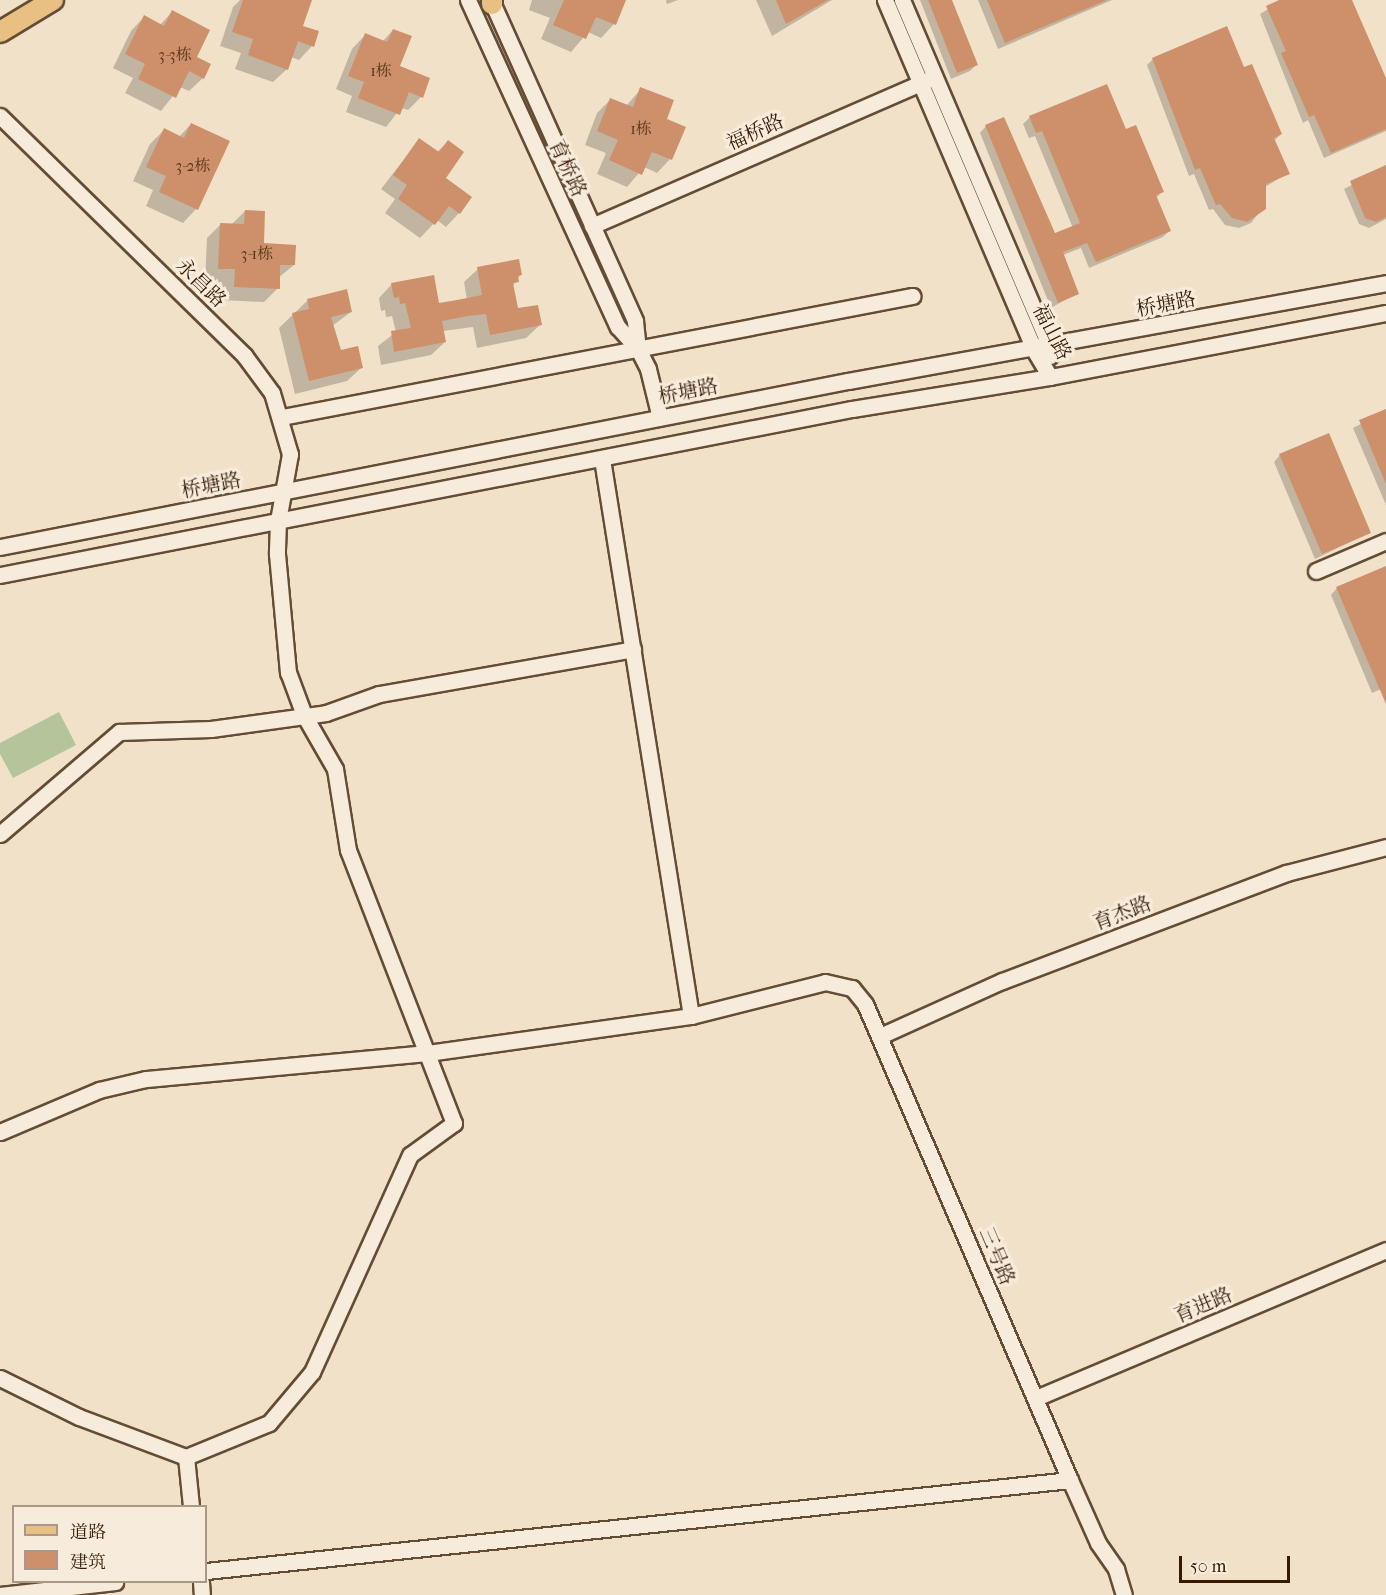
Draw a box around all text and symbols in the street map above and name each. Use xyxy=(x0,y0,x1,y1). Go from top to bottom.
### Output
house number: 3-3栋 xyxy=(158,45,192,65)
house number: 1栋 xyxy=(370,61,392,81)
street label: 福桥路 xyxy=(723,109,787,155)
house number: 1栋 xyxy=(630,119,652,139)
street label: 育桥路 xyxy=(544,136,592,200)
house number: 3-2栋 xyxy=(176,156,210,176)
house number: 3-1栋 xyxy=(241,244,273,264)
street label: 永昌路 xyxy=(171,254,231,312)
street label: 桥塘路 xyxy=(1134,286,1198,322)
street label: 福山路 xyxy=(1028,300,1076,364)
street label: 桥塘路 xyxy=(656,373,720,409)
street label: 桥塘路 xyxy=(179,467,243,503)
street label: 育杰路 xyxy=(1090,891,1154,935)
street label: 三号路 xyxy=(974,1224,1020,1288)
street label: 育进路 xyxy=(1171,1282,1235,1328)
legend xyxy=(12,1505,207,1583)
text: 道路 xyxy=(70,1522,106,1543)
scale bar xyxy=(1182,1544,1293,1582)
text: 建筑 xyxy=(70,1552,106,1573)
text: 50 m xyxy=(1190,1556,1226,1577)

